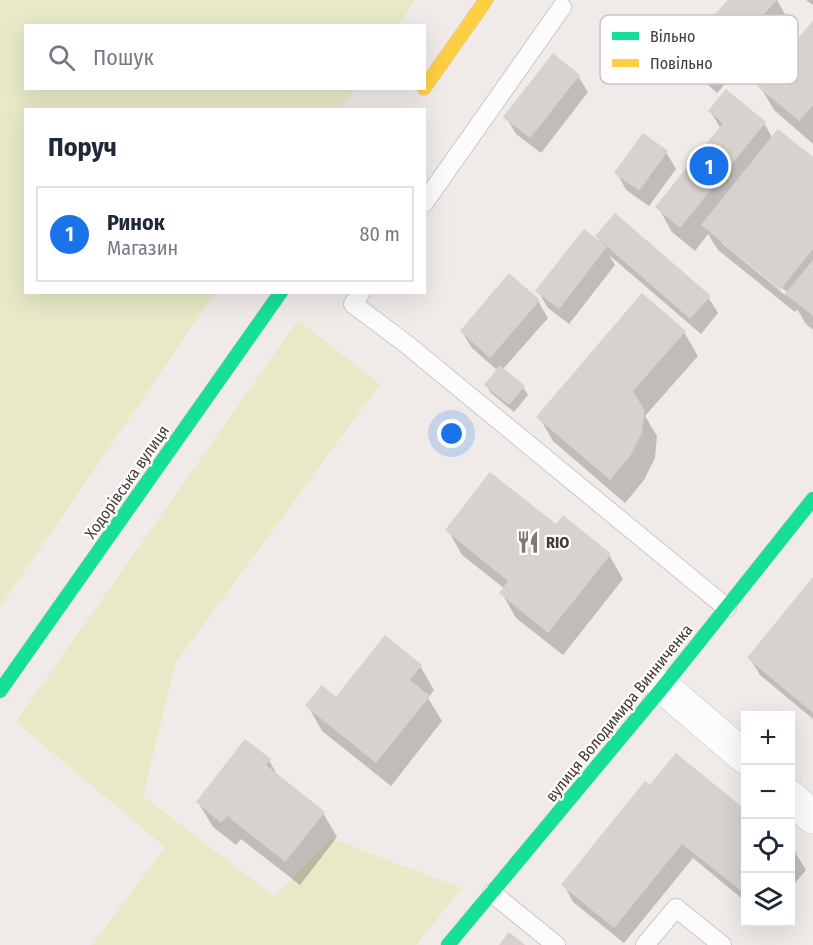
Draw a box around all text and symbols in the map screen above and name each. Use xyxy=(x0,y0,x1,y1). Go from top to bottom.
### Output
legend xyxy=(600,15,798,84)
search box xyxy=(24,24,426,90)
text: Вільно xyxy=(650,27,695,46)
icon: search xyxy=(45,41,78,74)
text: Пошук xyxy=(93,44,154,71)
text: Повільно xyxy=(650,54,713,73)
text: Поруч xyxy=(48,132,117,163)
pin: 1 xyxy=(690,144,728,188)
text: Ринок xyxy=(107,209,165,236)
text: 1 xyxy=(65,222,74,246)
text: 80 m xyxy=(360,222,400,246)
text: Магазин xyxy=(107,236,178,260)
your location xyxy=(437,419,466,448)
street label: Ходорівська вулиця xyxy=(81,422,173,542)
restaurant icon: RIO xyxy=(515,529,541,555)
place label: RIO xyxy=(546,533,569,552)
street label: вулиця Володимира Винниченка xyxy=(542,620,697,805)
map controls xyxy=(741,711,795,927)
button: + xyxy=(741,711,795,765)
button: − xyxy=(741,765,795,819)
button: locate xyxy=(741,819,795,873)
button: layers xyxy=(741,873,795,927)

